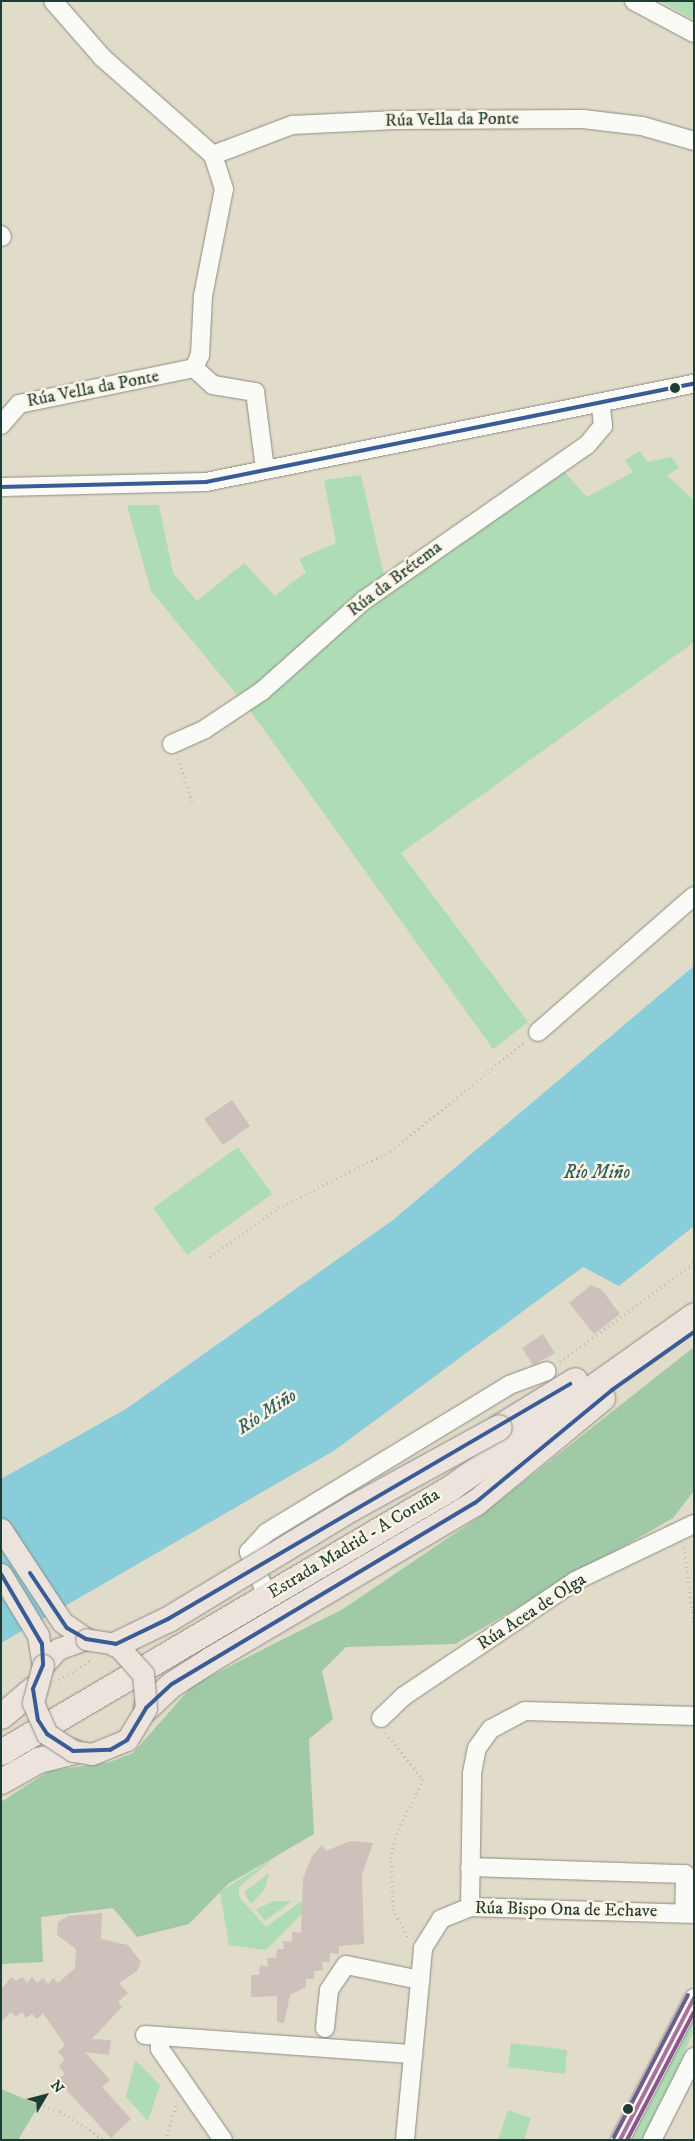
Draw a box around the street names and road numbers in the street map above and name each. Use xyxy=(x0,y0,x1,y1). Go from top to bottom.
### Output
street label: Rúa Vella da Ponte xyxy=(385,108,519,132)
street label: Rúa Vella da Ponte xyxy=(25,366,161,412)
street label: Rúa da Brétema xyxy=(344,537,446,621)
street label: Estrada Madrid - A Coruña xyxy=(264,1484,444,1604)
street label: Rúa Acea de Olga xyxy=(474,1569,590,1655)
street label: Rúa Bispo Ona de Echave xyxy=(475,1898,657,1922)

